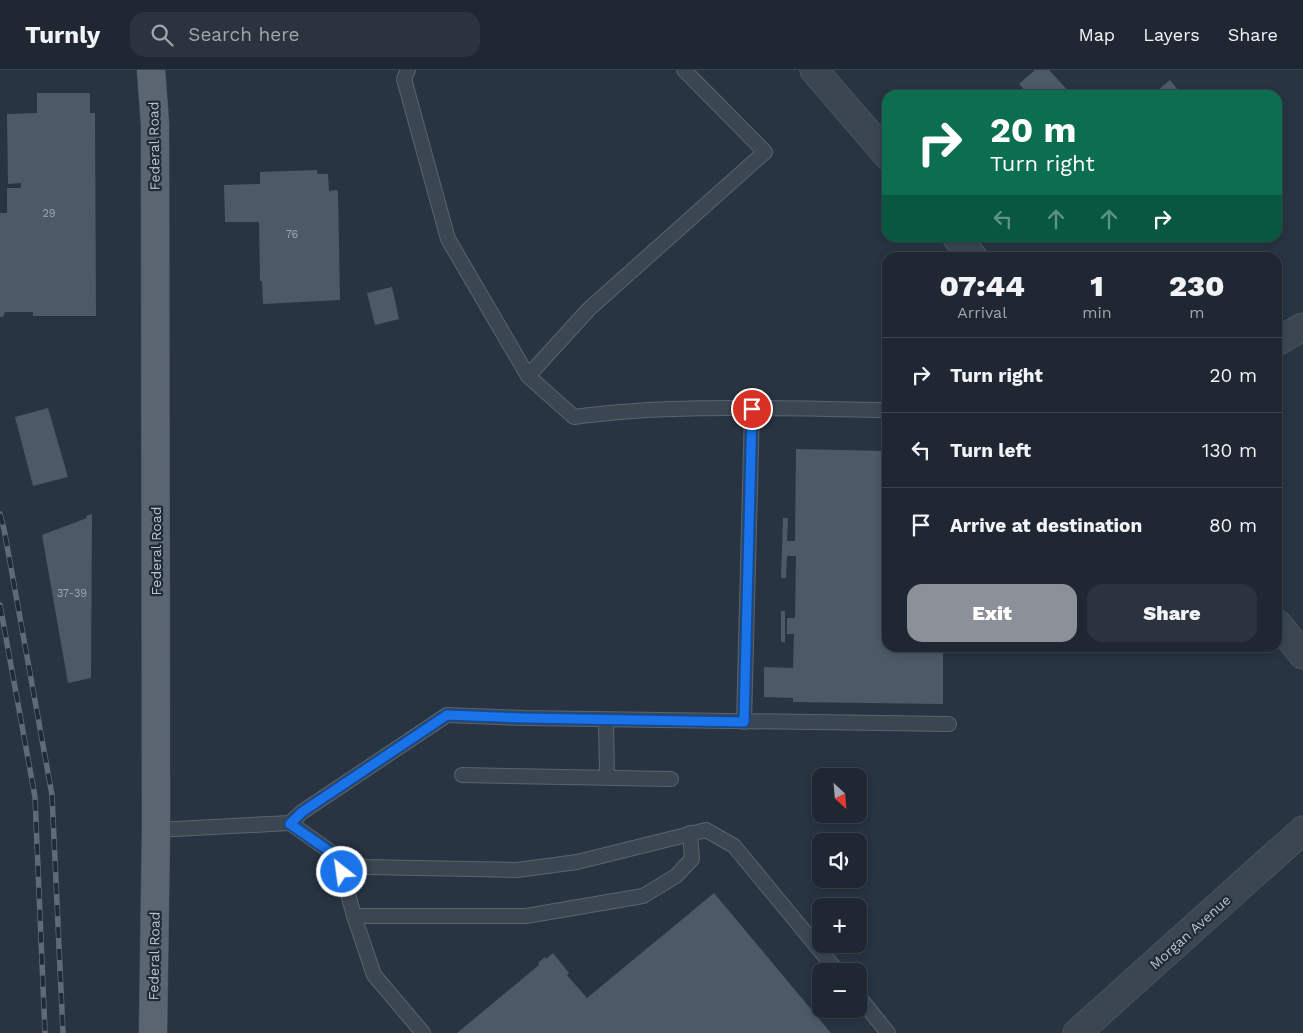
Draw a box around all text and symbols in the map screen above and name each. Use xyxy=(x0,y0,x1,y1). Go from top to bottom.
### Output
search box xyxy=(130,12,480,57)
text: Turnly xyxy=(25,21,100,49)
icon: search xyxy=(148,21,176,49)
text: Search here xyxy=(188,23,300,46)
text: Map xyxy=(1078,24,1115,45)
text: Layers xyxy=(1143,24,1200,45)
text: Share xyxy=(1228,24,1278,45)
street label: Federal Road xyxy=(145,101,163,191)
text: 20 m xyxy=(990,109,1076,151)
icon: right xyxy=(907,110,972,175)
text: Turn right xyxy=(990,151,1095,176)
icon: left xyxy=(989,205,1017,233)
icon: ahead xyxy=(1042,205,1070,233)
icon: ahead xyxy=(1095,205,1123,233)
icon: right xyxy=(1148,205,1176,233)
house number: 29 xyxy=(42,207,56,220)
house number: 76 xyxy=(286,228,299,241)
text: 07:44 xyxy=(939,268,1025,303)
text: 1 xyxy=(1090,268,1104,303)
text: 230 xyxy=(1169,268,1225,303)
text: Arrival xyxy=(957,303,1007,322)
text: min xyxy=(1082,303,1112,322)
text: m xyxy=(1189,303,1204,322)
icon: right xyxy=(907,361,935,389)
text: Turn right xyxy=(950,364,1043,387)
text: 20 m xyxy=(1210,364,1257,387)
pin xyxy=(731,388,773,430)
icon: arrive xyxy=(738,395,766,423)
icon: left xyxy=(907,436,935,464)
text: Turn left xyxy=(950,439,1031,462)
text: 130 m xyxy=(1202,439,1257,462)
street label: Federal Road xyxy=(148,507,164,595)
icon: arrive xyxy=(907,511,935,539)
text: Arrive at destination xyxy=(950,514,1142,537)
text: 80 m xyxy=(1209,514,1257,537)
button: Exit xyxy=(907,584,1077,642)
button: Share xyxy=(1087,584,1257,642)
house number: 37-39 xyxy=(57,587,87,600)
north arrow xyxy=(812,768,868,822)
map controls xyxy=(812,768,867,1018)
button: sound xyxy=(812,833,867,888)
position arrow xyxy=(315,845,367,897)
street label: Morgan Avenue xyxy=(1146,891,1234,973)
button: + xyxy=(812,898,867,953)
street label: Federal Road xyxy=(145,911,163,1001)
button: − xyxy=(812,963,867,1018)

